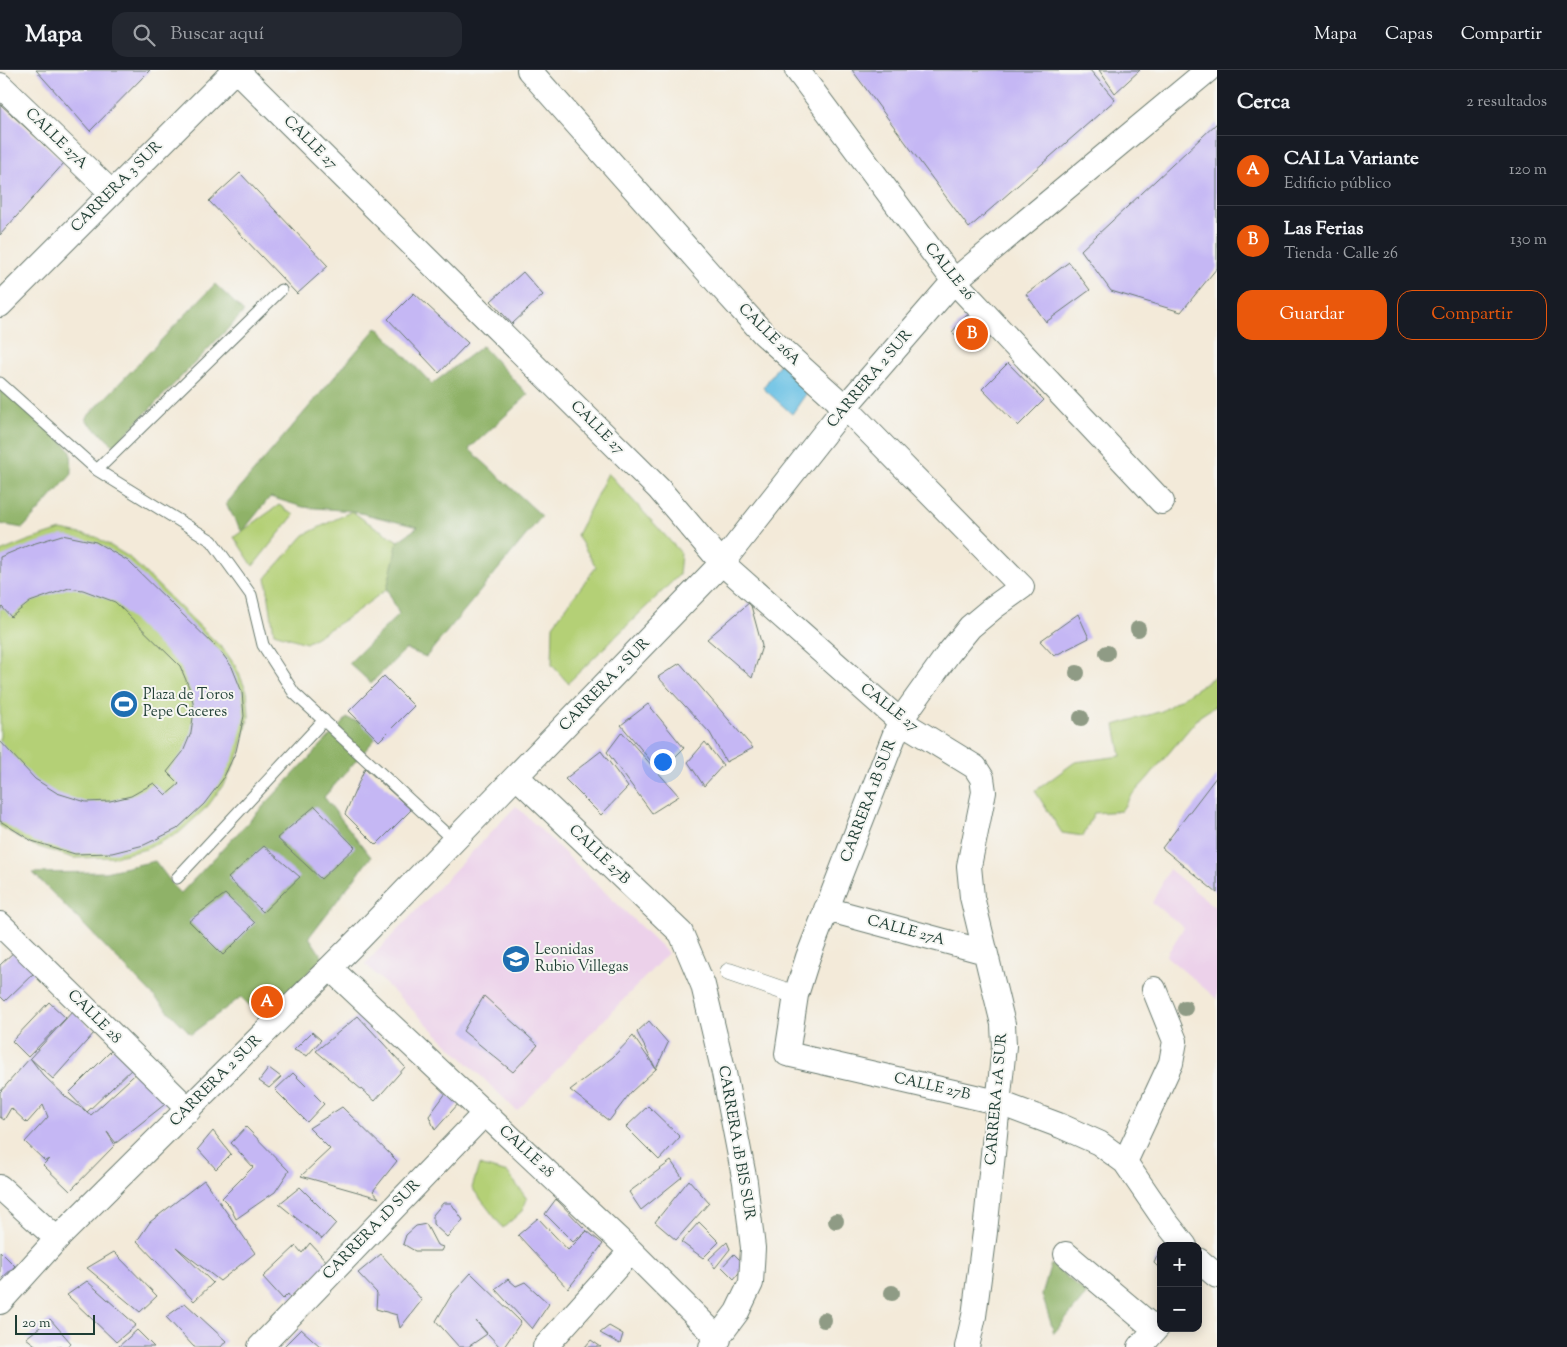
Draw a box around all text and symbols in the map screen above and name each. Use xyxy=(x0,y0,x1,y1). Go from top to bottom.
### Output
search box xyxy=(112,12,462,57)
text: Mapa xyxy=(25,18,82,52)
icon: search xyxy=(130,21,158,49)
text: Buscar aquí xyxy=(170,21,264,48)
text: Mapa xyxy=(1314,22,1357,48)
text: Capas xyxy=(1385,22,1433,48)
text: Compartir xyxy=(1461,22,1542,48)
text: Cerca xyxy=(1237,88,1290,118)
text: 2 resultados xyxy=(1466,91,1547,114)
street label: CALLE 27A xyxy=(20,104,92,174)
street label: CALLE 27 xyxy=(278,111,342,175)
street label: CARRERA 3 SUR xyxy=(67,136,168,237)
text: CAI La Variante xyxy=(1284,146,1419,173)
text: A xyxy=(1247,159,1260,182)
text: 120 m xyxy=(1509,159,1547,182)
text: Edificio público xyxy=(1284,173,1391,196)
text: Las Ferias xyxy=(1284,216,1364,243)
text: B xyxy=(1248,229,1258,252)
text: 130 m xyxy=(1510,229,1547,252)
street label: CALLE 26 xyxy=(919,239,979,305)
text: Tienda · Calle 26 xyxy=(1284,243,1398,266)
button: Guardar xyxy=(1237,290,1387,340)
button: Compartir xyxy=(1397,290,1547,340)
street label: CALLE 26A xyxy=(733,299,805,371)
pin: B xyxy=(956,315,988,353)
street label: CARRERA 2 SUR xyxy=(823,325,918,433)
street label: CALLE 27 xyxy=(565,396,629,460)
street label: CARRERA 2 SUR xyxy=(555,633,655,736)
street label: CALLE 27 xyxy=(856,679,923,738)
place label: Plaza de Toros Pepe Caceres xyxy=(143,685,234,723)
sports icon: Plaza de Toros Pepe Caceres xyxy=(109,689,139,719)
street label: CARRERA 1B SUR xyxy=(836,736,902,865)
your location xyxy=(650,749,676,775)
street label: CALLE 27B xyxy=(564,820,635,890)
street label: CALLE 27A xyxy=(865,911,947,951)
place label: Leonidas Rubio Villegas xyxy=(535,940,629,978)
school or university icon: Leonidas Rubio Villegas xyxy=(501,944,531,974)
pin: A xyxy=(251,983,283,1021)
street label: CALLE 28 xyxy=(62,985,126,1049)
street label: CARRERA 2 SUR xyxy=(165,1030,267,1132)
street label: CARRERA 1A SUR xyxy=(981,1032,1013,1166)
street label: CARRERA 1B BIS SUR xyxy=(712,1064,760,1222)
street label: CALLE 27B xyxy=(892,1068,973,1106)
street label: CALLE 28 xyxy=(494,1121,558,1183)
street label: CARRERA 1D SUR xyxy=(318,1175,426,1285)
map controls xyxy=(1157,1242,1202,1332)
button: + xyxy=(1157,1242,1202,1287)
button: − xyxy=(1157,1287,1202,1332)
scale bar xyxy=(15,1312,95,1335)
text: 20 m xyxy=(22,1314,51,1334)

